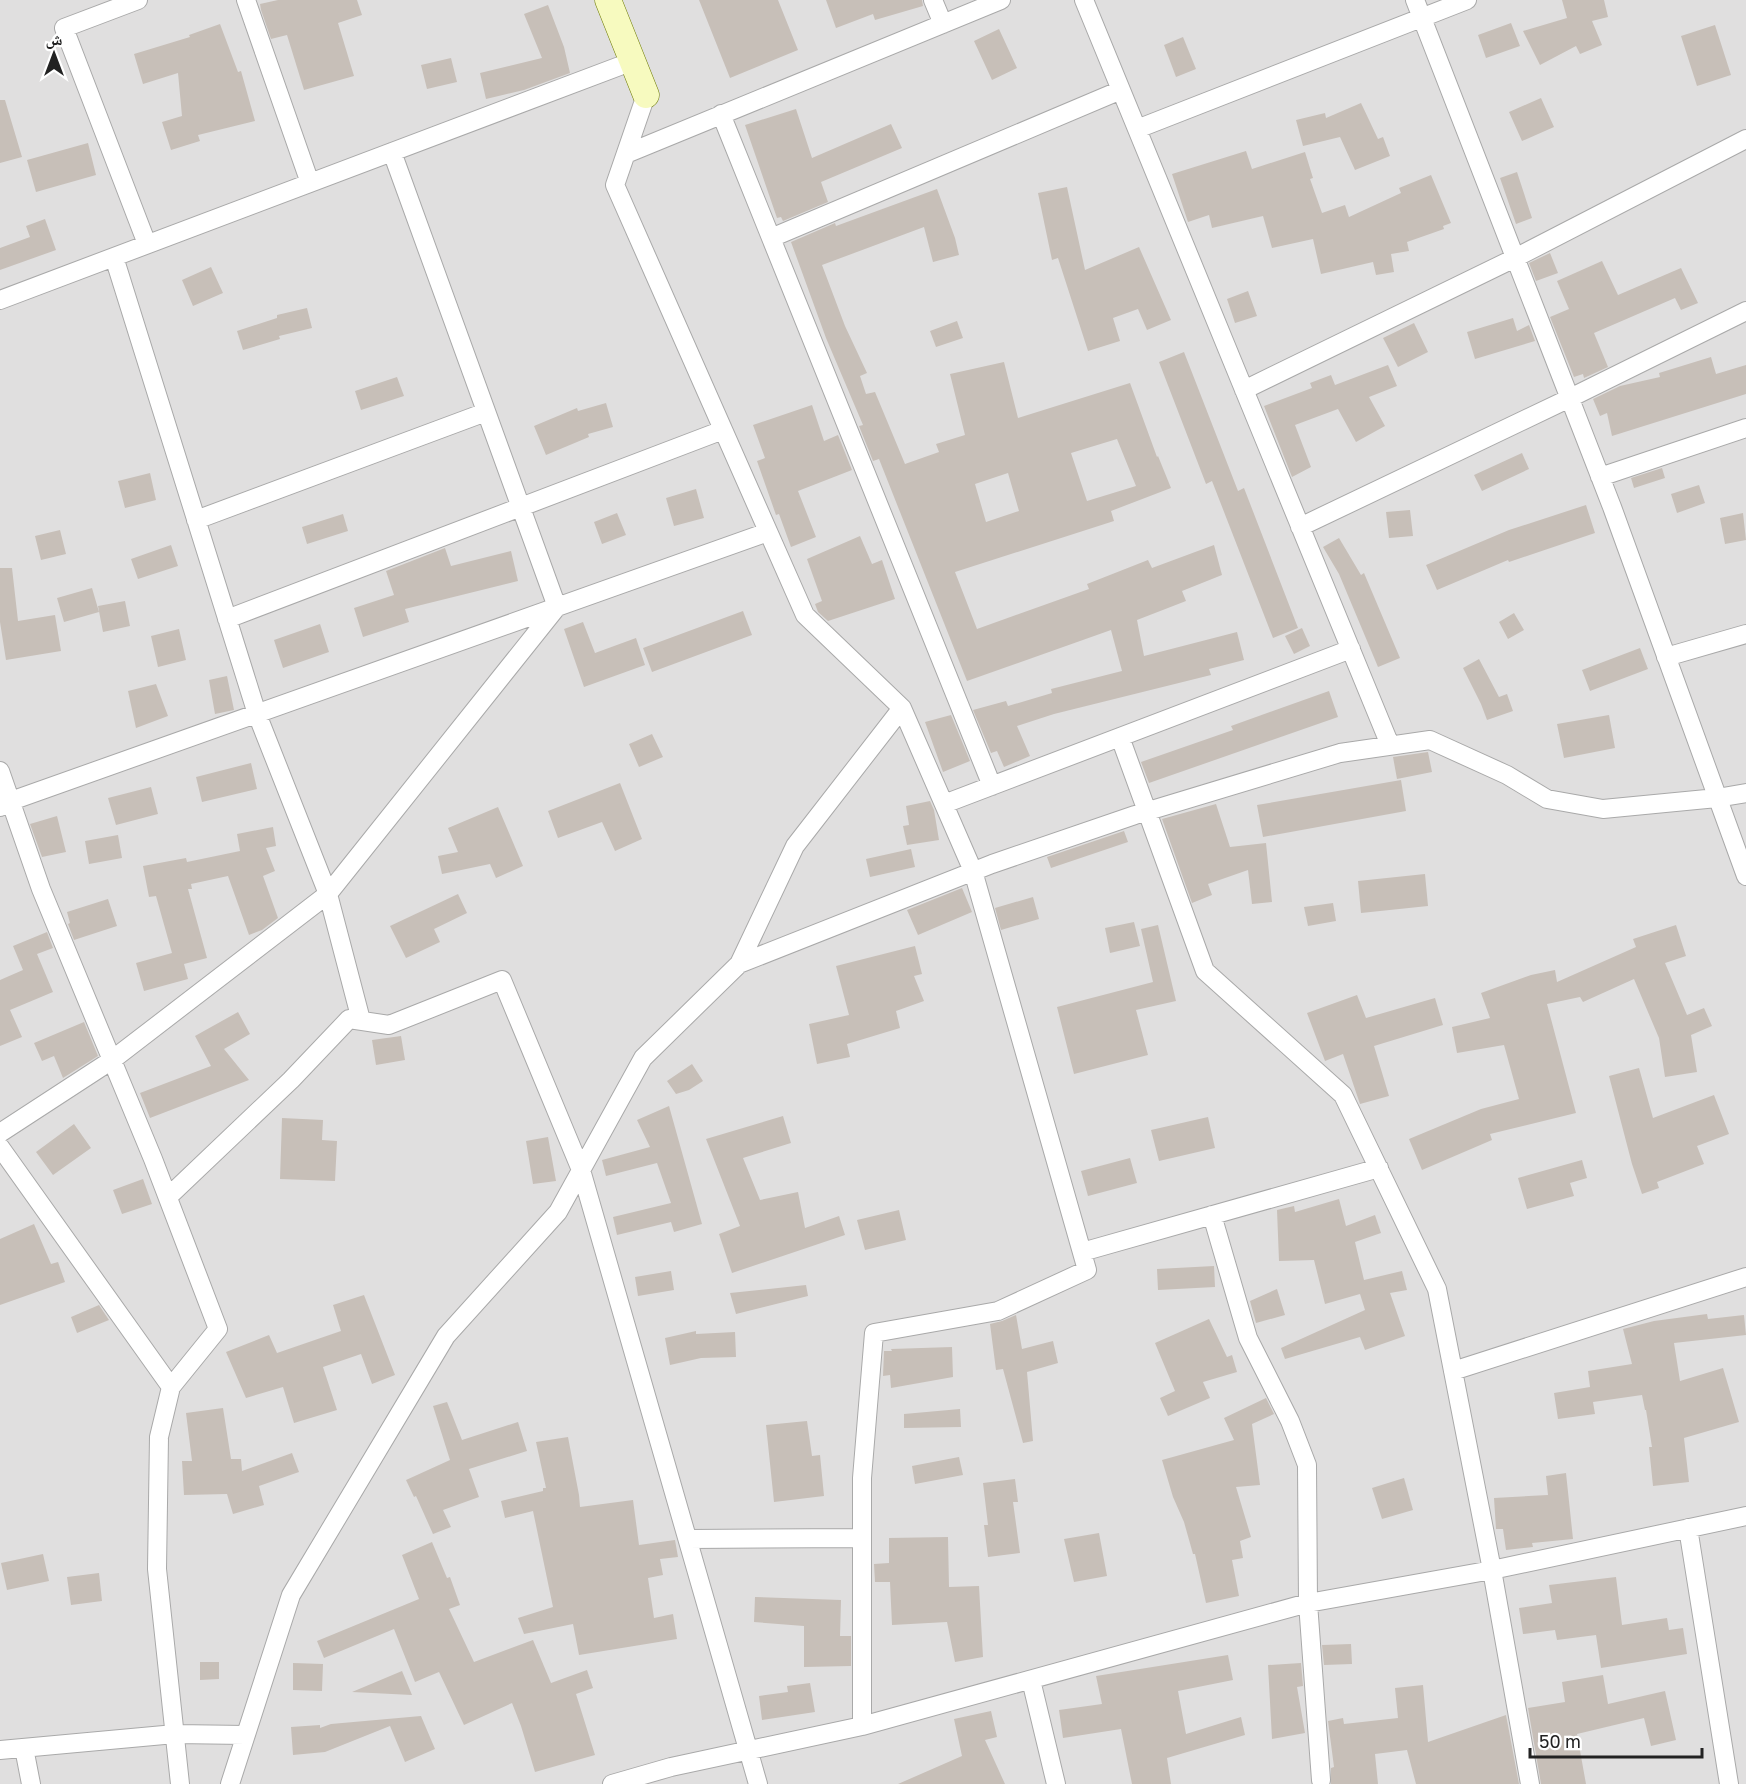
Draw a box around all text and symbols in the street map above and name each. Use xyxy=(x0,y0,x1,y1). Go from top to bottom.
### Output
north arrow xyxy=(24,24,84,84)
text: ش xyxy=(46,29,63,49)
scale bar xyxy=(1530,1721,1702,1759)
text: 50 m xyxy=(1539,1730,1581,1752)

